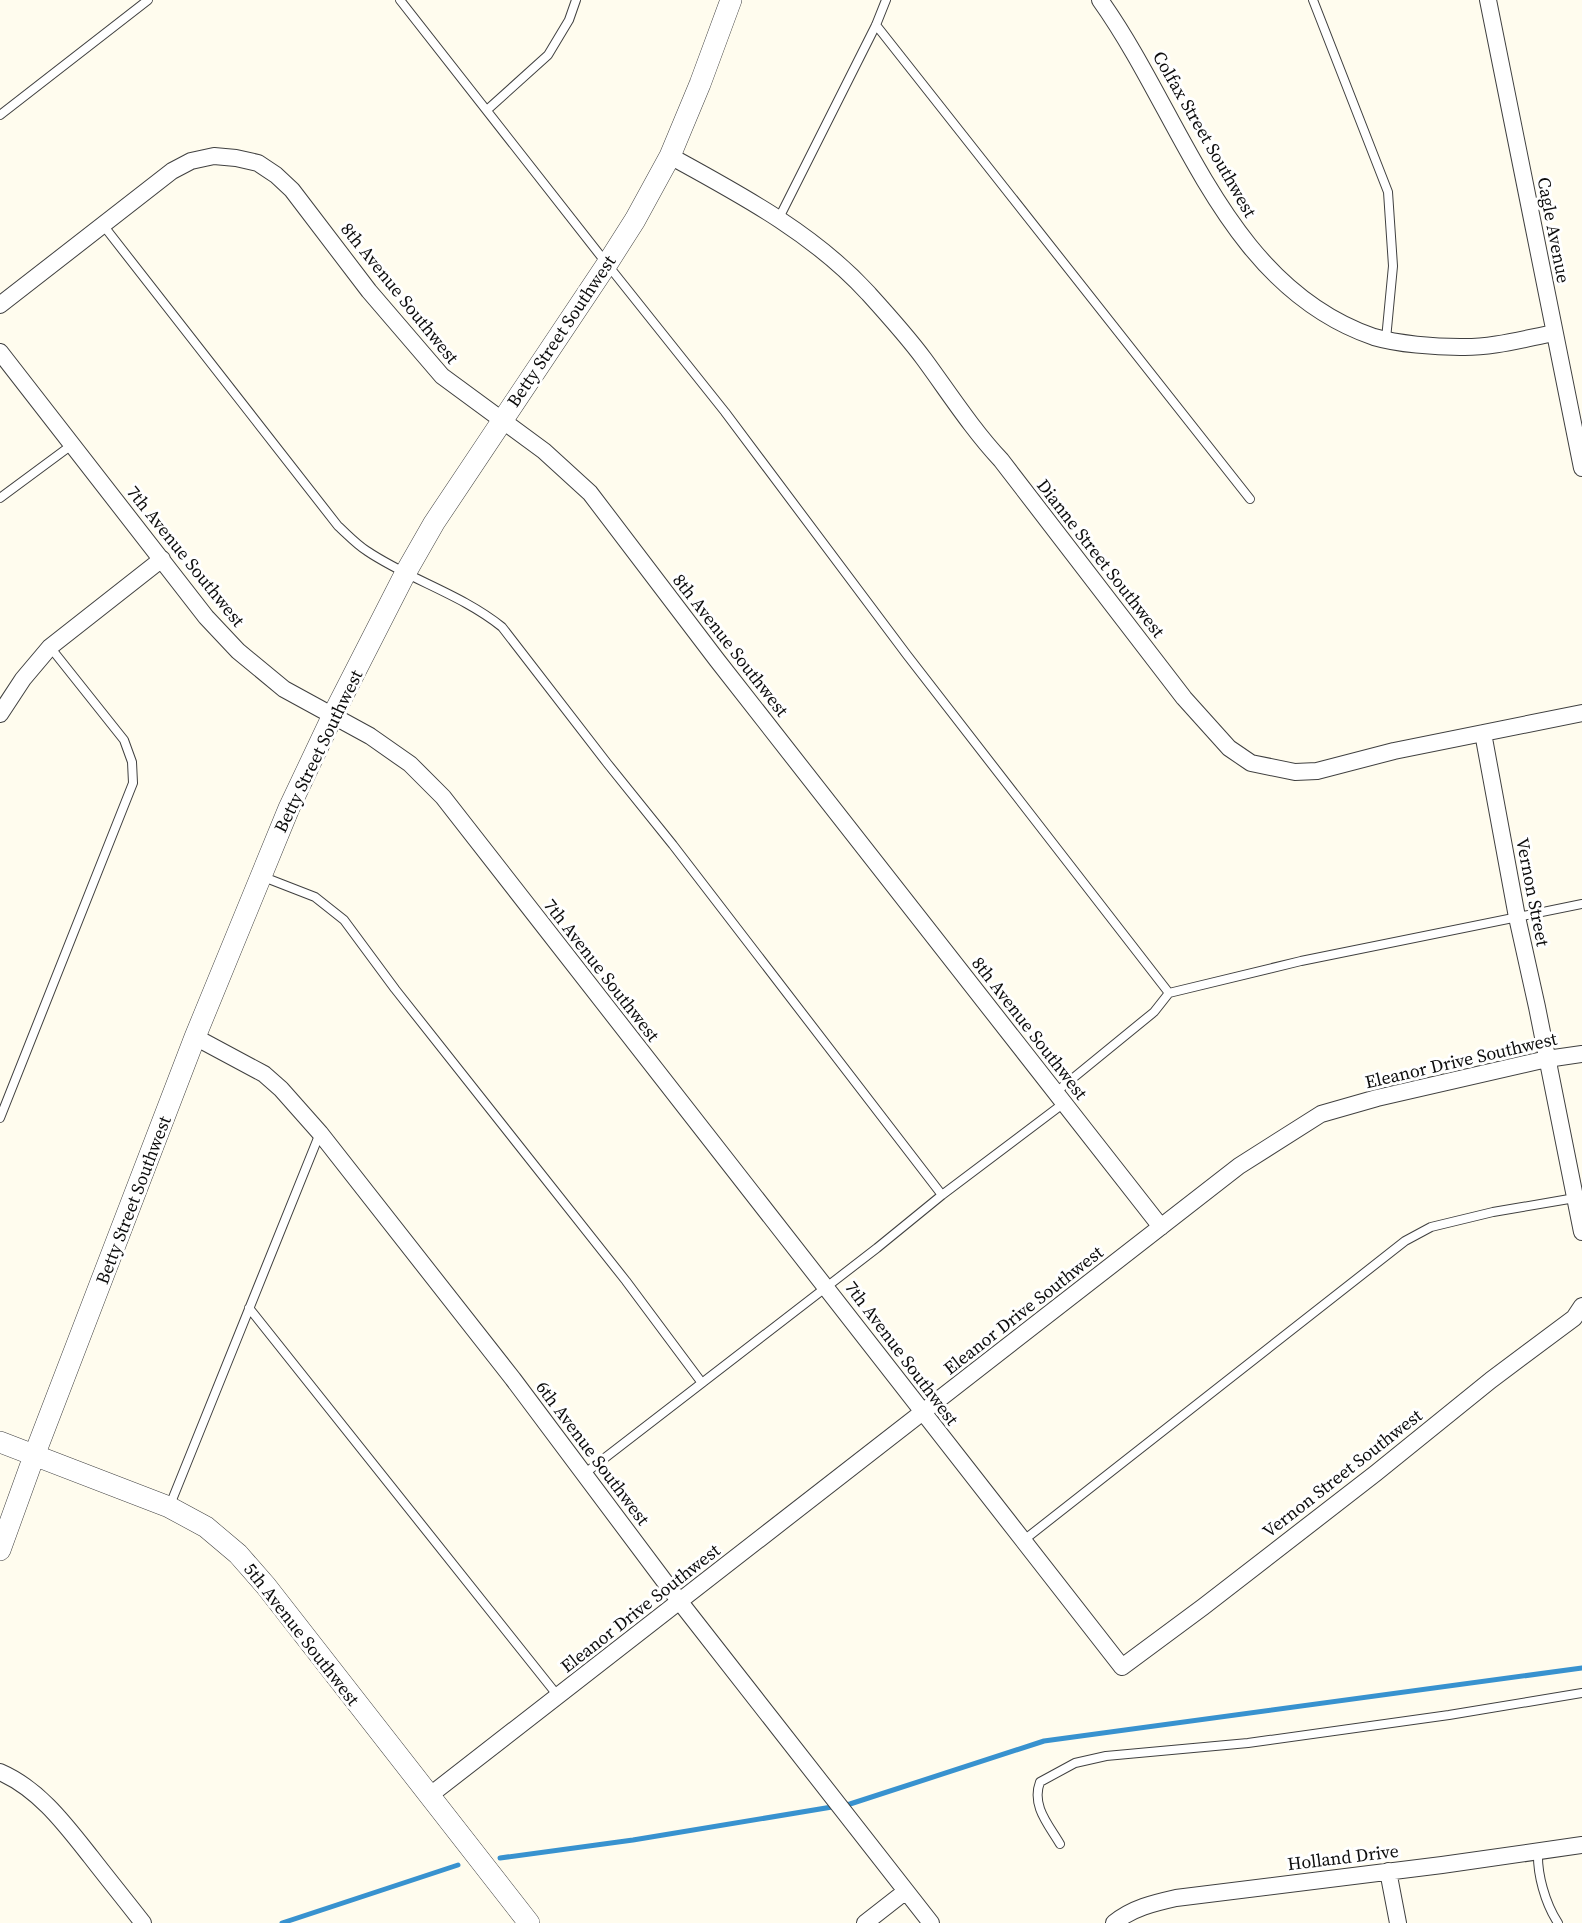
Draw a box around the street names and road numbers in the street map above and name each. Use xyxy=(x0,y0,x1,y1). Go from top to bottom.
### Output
street label: Colfax Street Southwest xyxy=(1147,46,1263,222)
street label: Cagle Avenue xyxy=(1531,175,1577,285)
street label: 8th Avenue Southwest xyxy=(335,217,465,369)
street label: Betty Street Southwest xyxy=(501,250,621,412)
street label: Dianne Street Southwest xyxy=(1031,474,1171,643)
street label: 7th Avenue Southwest xyxy=(121,480,251,632)
street label: 8th Avenue Southwest xyxy=(667,568,795,722)
street label: Betty Street Southwest xyxy=(268,665,368,837)
street label: Vernon Street xyxy=(1510,836,1556,949)
street label: 7th Avenue Southwest xyxy=(538,893,666,1047)
street label: 8th Avenue Southwest xyxy=(966,951,1094,1105)
street label: Eleanor Drive Southwest xyxy=(1363,1026,1560,1094)
street label: Betty Street Southwest xyxy=(89,1112,177,1288)
street label: Eleanor Drive Southwest xyxy=(938,1240,1108,1380)
street label: 7th Avenue Southwest xyxy=(839,1276,965,1430)
street label: 6th Avenue Southwest xyxy=(530,1376,656,1530)
street label: Vernon Street Southwest xyxy=(1257,1403,1427,1543)
street label: Eleanor Drive Southwest xyxy=(555,1538,725,1678)
street label: 5th Avenue Southwest xyxy=(238,1557,366,1711)
street label: Holland Drive xyxy=(1286,1838,1400,1876)

